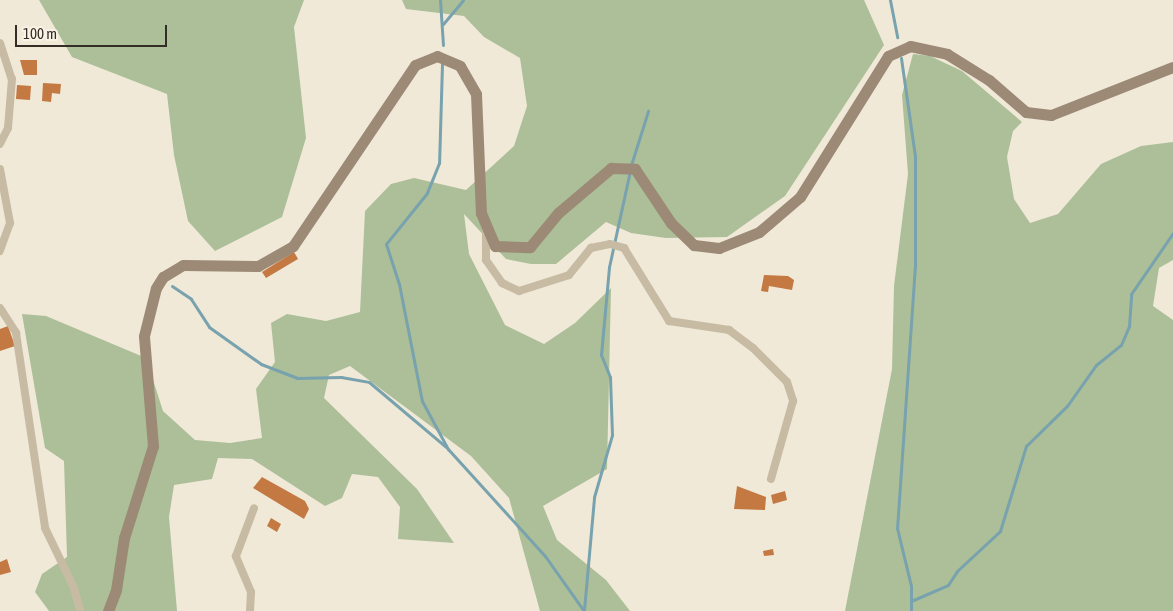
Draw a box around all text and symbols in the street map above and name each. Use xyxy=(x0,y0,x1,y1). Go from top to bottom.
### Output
scale bar xyxy=(18,15,170,47)
text: 100 m xyxy=(23,25,57,42)

